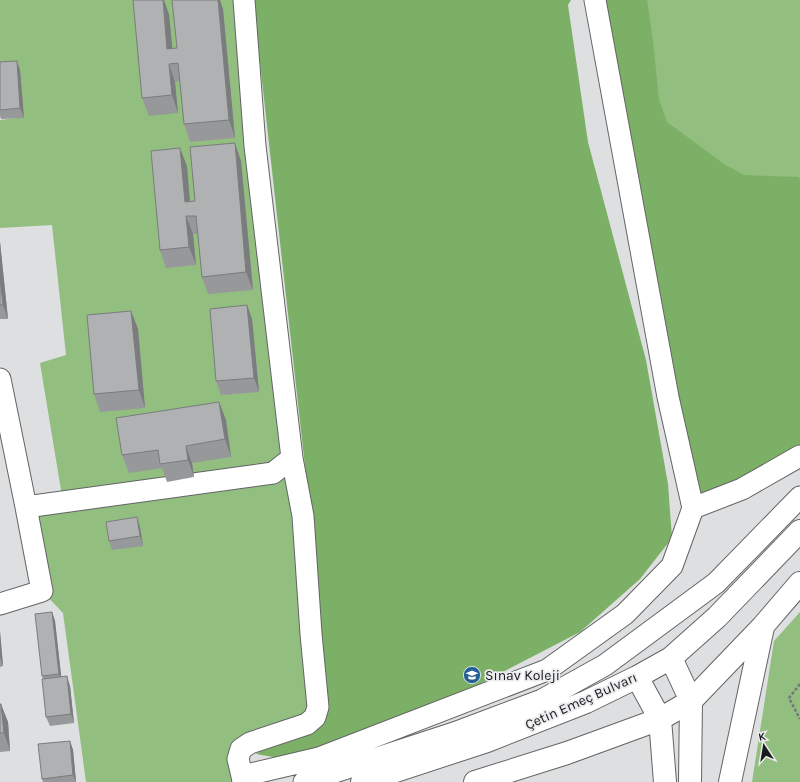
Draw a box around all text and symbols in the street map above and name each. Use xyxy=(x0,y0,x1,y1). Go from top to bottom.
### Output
school or university icon: Sınav Koleji xyxy=(462,665,482,685)
place label: Sınav Koleji xyxy=(485,667,560,684)
street label: Çetin Emeç Bulvarı xyxy=(522,669,640,733)
north arrow xyxy=(744,726,784,766)
text: K xyxy=(757,729,768,744)

